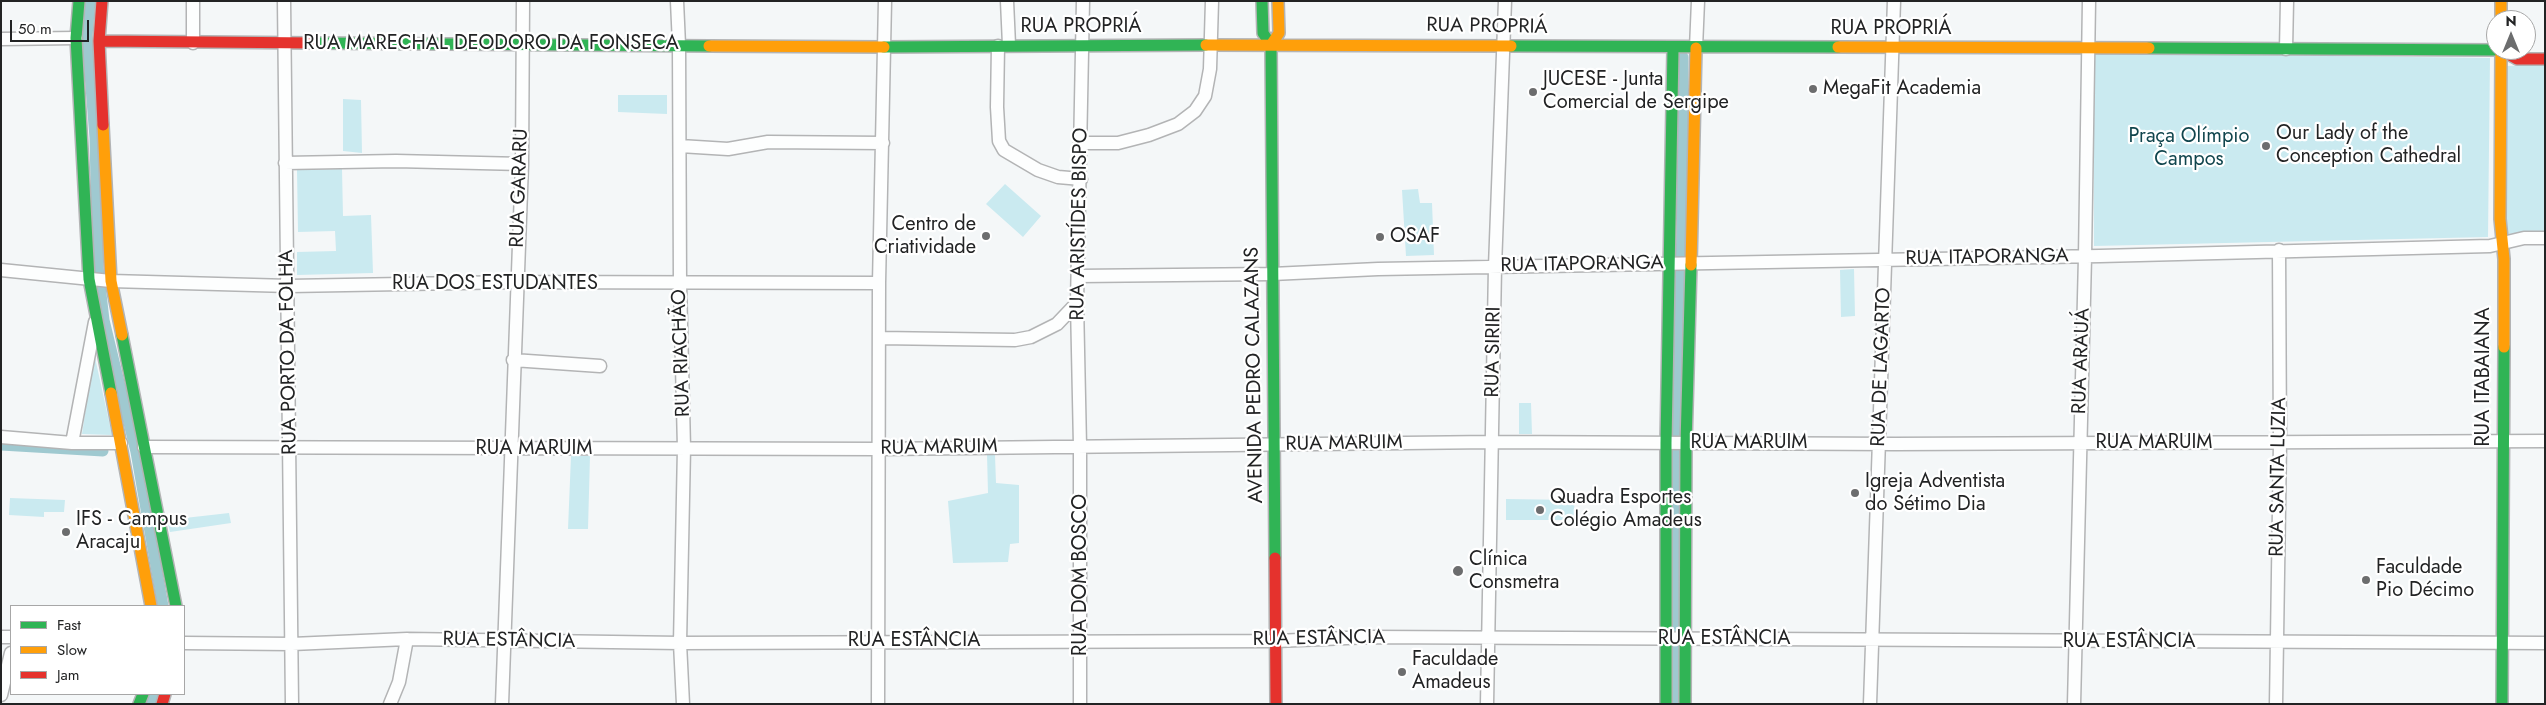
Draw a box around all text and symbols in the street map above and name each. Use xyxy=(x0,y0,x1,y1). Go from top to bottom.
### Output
scale bar xyxy=(12,10,91,42)
north arrow xyxy=(2486,10,2536,60)
text: N xyxy=(2505,11,2517,31)
street label: RUA PROPRIÁ xyxy=(1426,14,1548,40)
street label: RUA PROPRIÁ xyxy=(1020,15,1142,39)
street label: RUA PROPRIÁ xyxy=(1830,17,1952,41)
text: 50 m xyxy=(18,18,52,40)
street label: RUA MARECHAL DEODORO DA FONSECA xyxy=(303,32,679,56)
place label: JUCESE - Junta Comercial de Sergipe xyxy=(1543,68,1729,115)
place label: MegaFit Academia xyxy=(1823,77,1981,101)
marker: MegaFit Academia xyxy=(1807,83,1819,95)
marker: JUCESE - Junta Comercial de Sergipe xyxy=(1527,86,1539,98)
place label: Our Lady of the Conception Cathedral xyxy=(2276,122,2461,169)
park label: Praça Olímpio Campos xyxy=(2129,125,2249,172)
street label: RUA ARISTÍDES BISPO xyxy=(1066,127,1094,321)
street label: RUA GARARU xyxy=(506,128,534,248)
marker: Our Lady of the Conception Cathedral xyxy=(2260,140,2272,152)
place label: Centro de Criatividade xyxy=(874,213,976,260)
place label: OSAF xyxy=(1390,225,1440,249)
marker: Centro de Criatividade xyxy=(980,230,992,242)
marker: OSAF xyxy=(1374,231,1386,243)
street label: RUA ITAPORANGA xyxy=(1905,245,2069,271)
street label: AVENIDA PEDRO CALAZANS xyxy=(1241,247,1269,503)
street label: RUA PORTO DA FOLHA xyxy=(275,249,303,455)
street label: RUA ITAPORANGA xyxy=(1500,252,1664,278)
street label: RUA DOS ESTUDANTES xyxy=(392,272,598,296)
street label: RUA DE LAGARTO xyxy=(1867,287,1897,447)
street label: RUA RIACHÃO xyxy=(668,289,696,417)
street label: RUA SIRIRI xyxy=(1481,306,1507,398)
street label: RUA ARAUÁ xyxy=(2068,307,2096,415)
street label: RUA ITABAIANA xyxy=(2472,307,2496,447)
street label: RUA SANTA LUZIA xyxy=(2266,397,2292,557)
street label: RUA MARUIM xyxy=(1285,431,1403,457)
street label: RUA MARUIM xyxy=(1690,431,1808,455)
street label: RUA MARUIM xyxy=(2095,431,2213,455)
street label: RUA MARUIM xyxy=(880,435,998,461)
street label: RUA MARUIM xyxy=(475,437,593,461)
place label: Igreja Adventista do Sétimo Dia xyxy=(1865,470,2005,517)
place label: Quadra Esportes Colégio Amadeus xyxy=(1550,486,1702,533)
marker: Igreja Adventista do Sétimo Dia xyxy=(1849,487,1861,499)
street label: RUA DOM BOSCO xyxy=(1069,494,1093,656)
marker: Quadra Esportes Colégio Amadeus xyxy=(1534,504,1546,516)
place label: IFS - Campus Aracaju xyxy=(76,508,187,555)
marker: IFS - Campus Aracaju xyxy=(60,526,72,538)
place label: Clínica Consmetra xyxy=(1469,548,1559,595)
place label: Faculdade Pio Décimo xyxy=(2376,556,2474,603)
marker: Clínica Consmetra xyxy=(1451,564,1465,578)
marker: Faculdade Pio Décimo xyxy=(2360,574,2372,586)
legend xyxy=(10,605,185,695)
text: Fast xyxy=(57,614,81,636)
street label: RUA ESTÂNCIA xyxy=(1252,626,1386,652)
street label: RUA ESTÂNCIA xyxy=(1658,627,1790,651)
street label: RUA ESTÂNCIA xyxy=(442,628,576,654)
street label: RUA ESTÂNCIA xyxy=(848,629,980,653)
street label: RUA ESTÂNCIA xyxy=(2063,630,2195,654)
text: Slow xyxy=(57,639,87,661)
place label: Faculdade Amadeus xyxy=(1412,648,1498,695)
text: Jam xyxy=(57,664,80,686)
marker: Faculdade Amadeus xyxy=(1396,666,1408,678)

